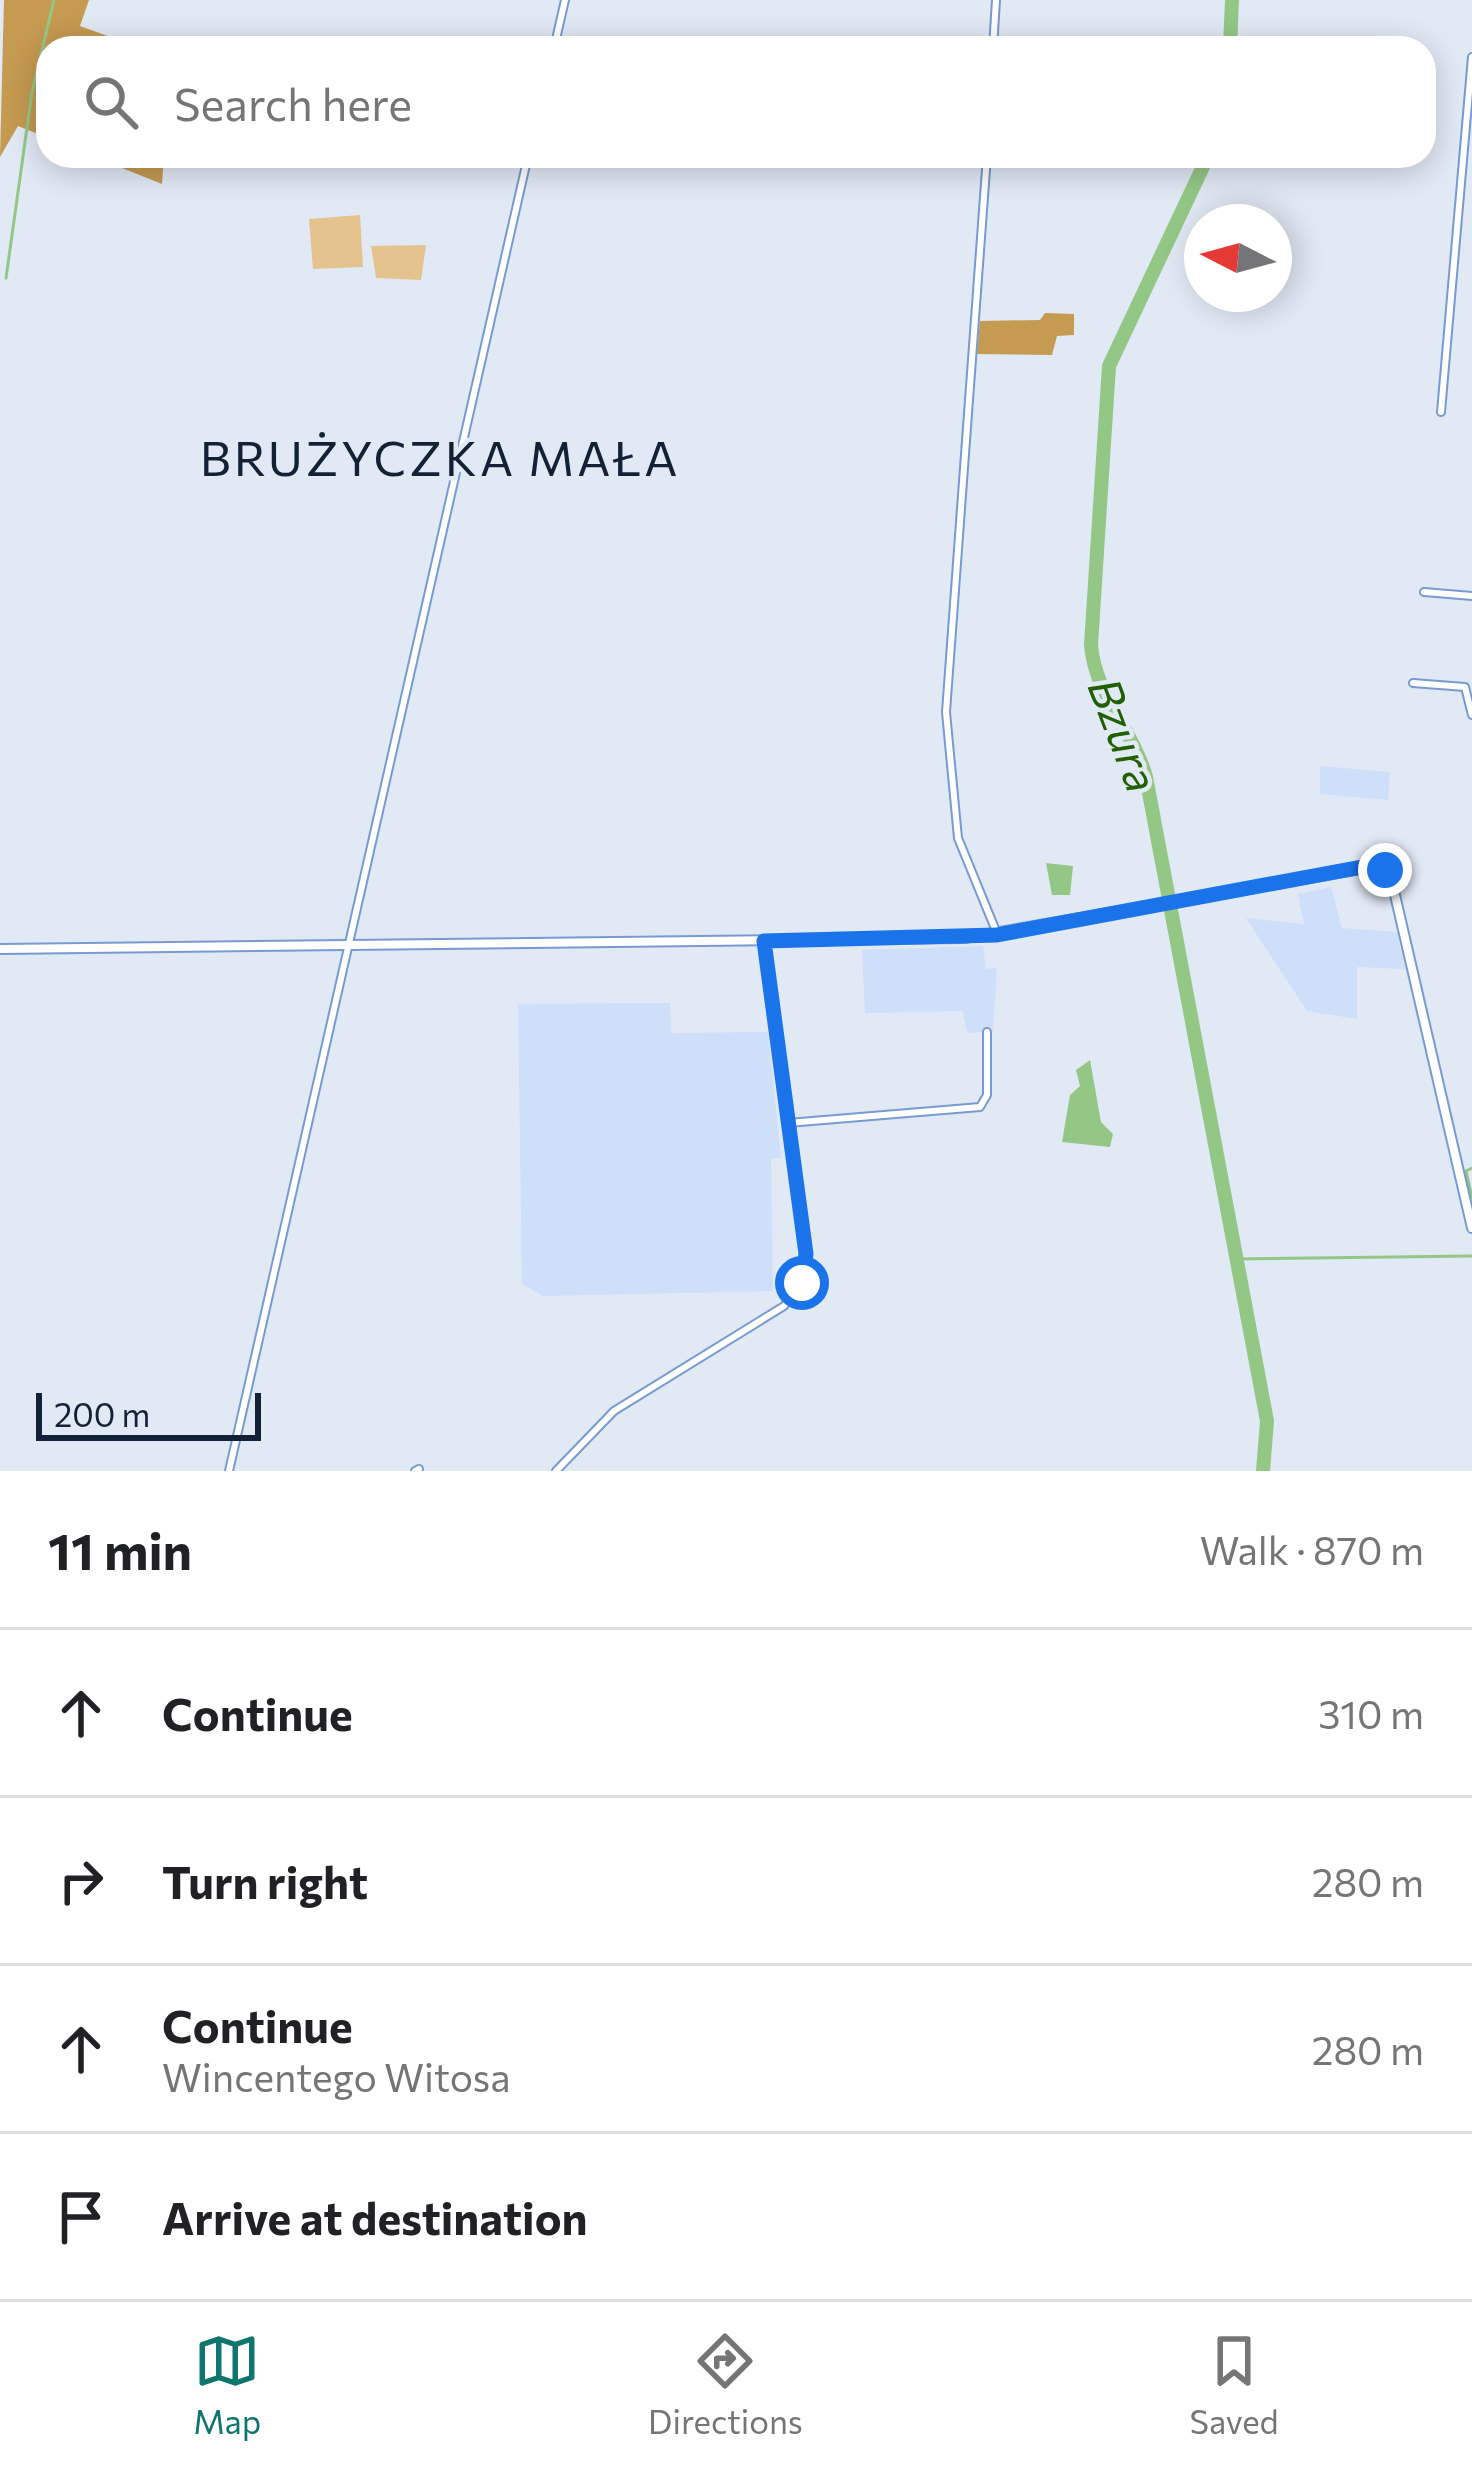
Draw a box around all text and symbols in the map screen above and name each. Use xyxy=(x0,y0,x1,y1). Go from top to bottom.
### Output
search box xyxy=(36,36,1436,168)
icon: search xyxy=(78,69,144,135)
text: Search here xyxy=(174,75,412,130)
north arrow xyxy=(1184,204,1292,312)
district label: BRUŻYCZKA MAŁA xyxy=(200,427,680,486)
water label: Bzura xyxy=(1079,669,1172,799)
route end xyxy=(1358,843,1412,897)
route start xyxy=(775,1256,829,1310)
scale bar xyxy=(36,1387,261,1440)
text: 200 m xyxy=(54,1393,150,1434)
text: 11 min xyxy=(48,1518,192,1581)
text: Walk · 870 m xyxy=(1200,1525,1424,1573)
icon: ahead xyxy=(48,1680,114,1746)
text: Continue xyxy=(162,1685,353,1740)
text: 310 m xyxy=(1318,1689,1424,1737)
icon: right xyxy=(48,1848,114,1914)
text: Turn right xyxy=(162,1853,368,1908)
text: 280 m xyxy=(1312,1857,1424,1905)
text: Continue xyxy=(162,1997,353,2052)
icon: ahead xyxy=(48,2016,114,2082)
text: 280 m xyxy=(1312,2025,1424,2073)
text: Wincentego Witosa xyxy=(162,2052,511,2100)
icon: arrive xyxy=(48,2184,114,2250)
text: Arrive at destination xyxy=(162,2189,588,2244)
tab: Map xyxy=(193,2328,261,2441)
tab: Directions xyxy=(648,2328,803,2441)
tab: Saved xyxy=(1190,2328,1279,2441)

